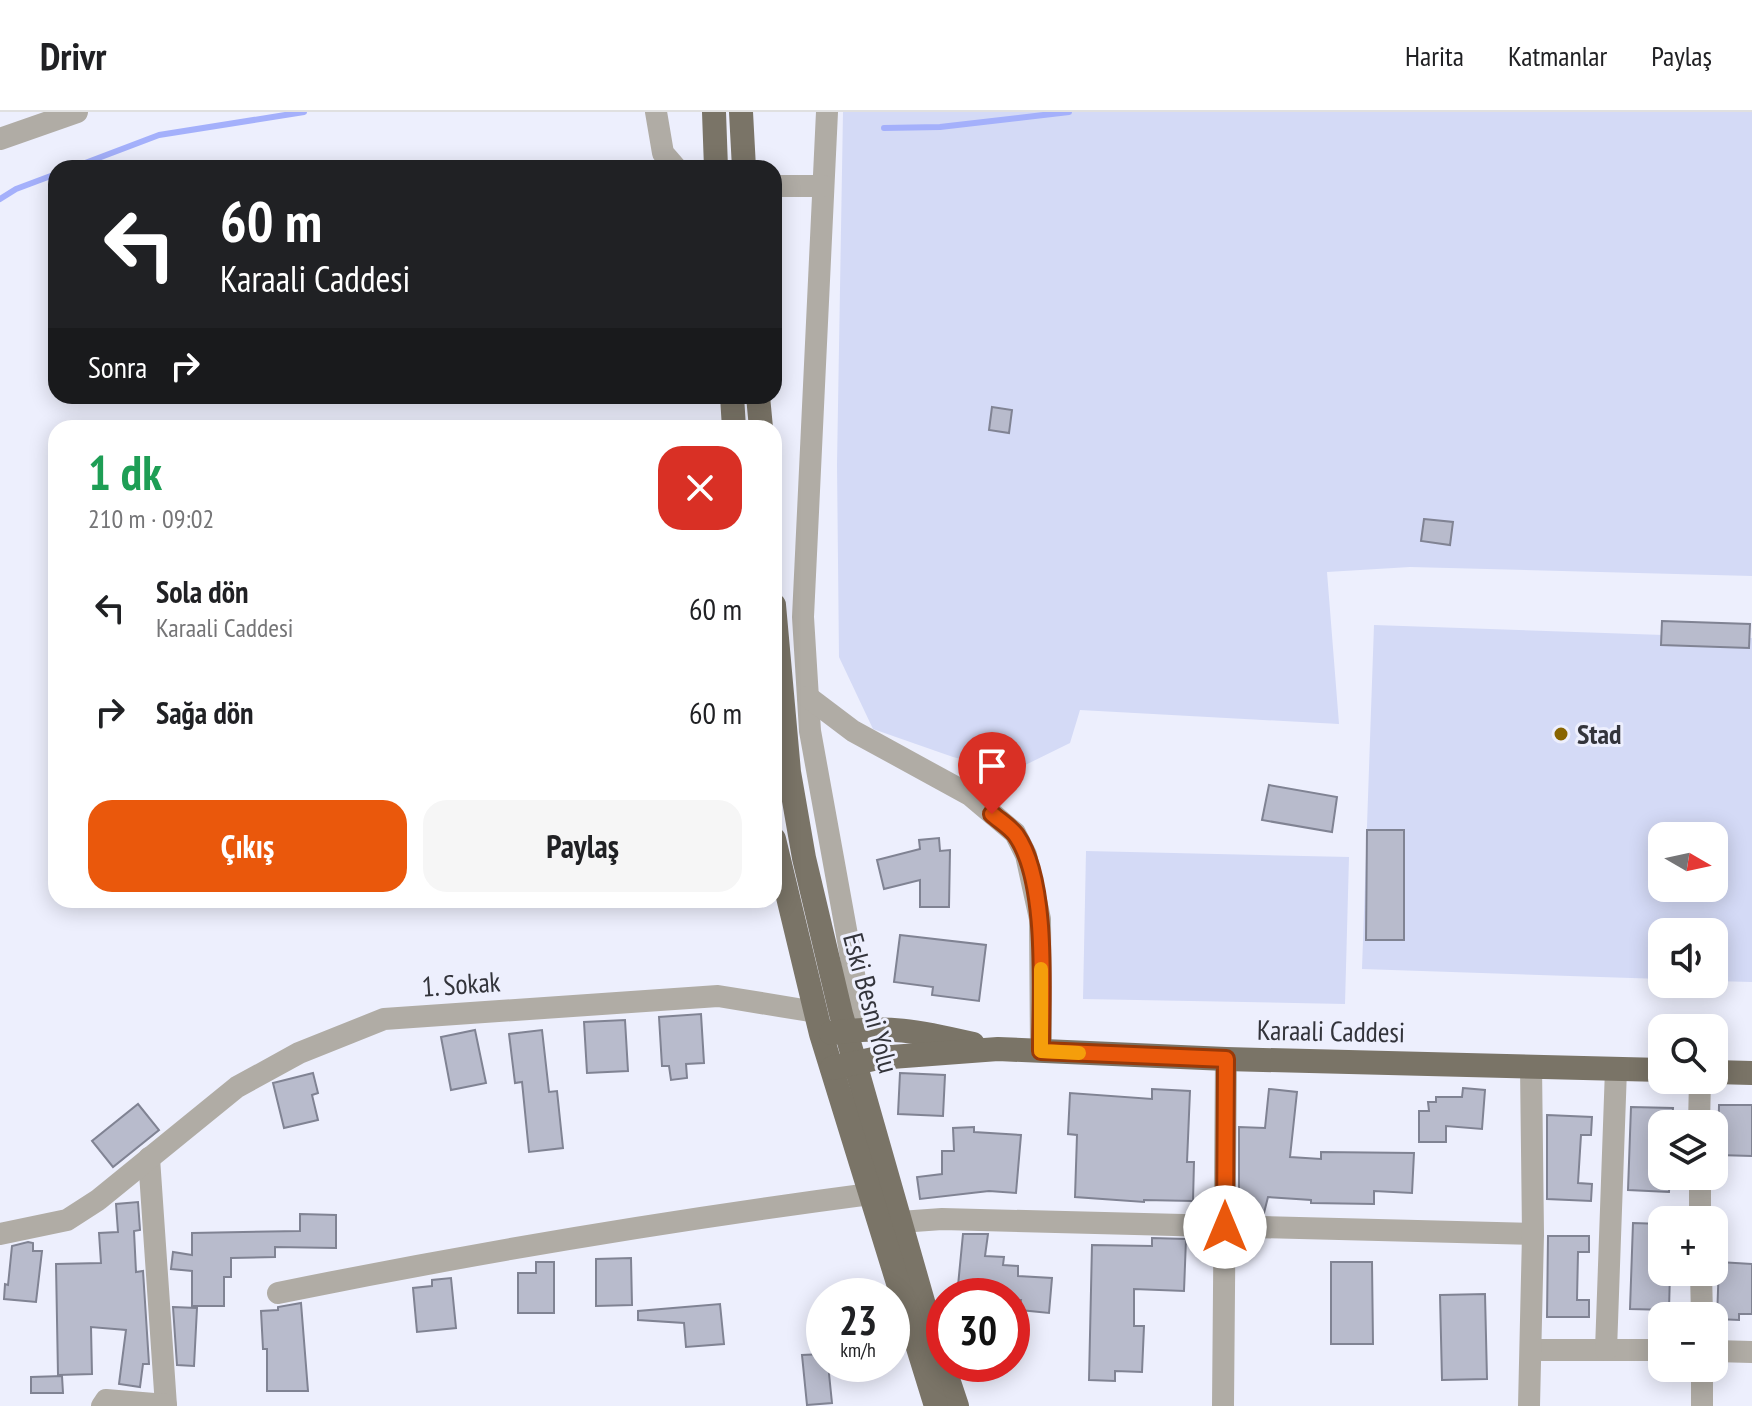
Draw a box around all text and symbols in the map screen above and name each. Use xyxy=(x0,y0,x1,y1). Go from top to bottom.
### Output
text: Drivr xyxy=(40,31,106,80)
text: Harita xyxy=(1405,37,1464,74)
text: Katmanlar xyxy=(1508,37,1607,74)
text: Paylaş xyxy=(1651,37,1712,74)
text: 60 m xyxy=(220,185,322,257)
icon: left xyxy=(88,192,192,296)
text: Karaali Caddesi xyxy=(220,255,410,302)
icon: right xyxy=(163,344,207,388)
text: Sonra xyxy=(88,347,147,386)
text: 1 dk xyxy=(88,441,162,503)
button: close xyxy=(658,446,742,530)
text: 210 m · 09:02 xyxy=(88,502,214,535)
text: Sola dön xyxy=(156,572,249,611)
icon: left xyxy=(88,586,132,630)
text: 60 m xyxy=(689,589,742,628)
text: Karaali Caddesi xyxy=(156,611,293,644)
icon: right xyxy=(88,690,132,734)
text: Sağa dön xyxy=(156,693,254,732)
text: 60 m xyxy=(689,693,742,732)
place label: Stad xyxy=(1577,715,1621,752)
marker: Stad xyxy=(1552,725,1570,743)
pin xyxy=(958,732,1026,814)
icon: arrive xyxy=(970,744,1014,788)
button: Çıkış xyxy=(88,800,407,892)
button: Paylaş xyxy=(423,800,742,892)
north arrow xyxy=(1648,822,1728,902)
map controls xyxy=(1648,822,1728,1382)
button: sound xyxy=(1648,918,1728,998)
street label: Eski Besni Yolu xyxy=(835,929,908,1077)
street label: 1. Sokak xyxy=(420,962,502,1005)
street label: Karaali Caddesi xyxy=(1257,1011,1405,1050)
button: search xyxy=(1648,1014,1728,1094)
button: layers xyxy=(1648,1110,1728,1190)
position arrow xyxy=(1183,1185,1267,1269)
button: + xyxy=(1648,1206,1728,1286)
speed limit sign: 30 xyxy=(926,1278,1030,1382)
text: 23 xyxy=(839,1294,877,1346)
button: − xyxy=(1648,1302,1728,1382)
text: km/h xyxy=(840,1337,876,1363)

